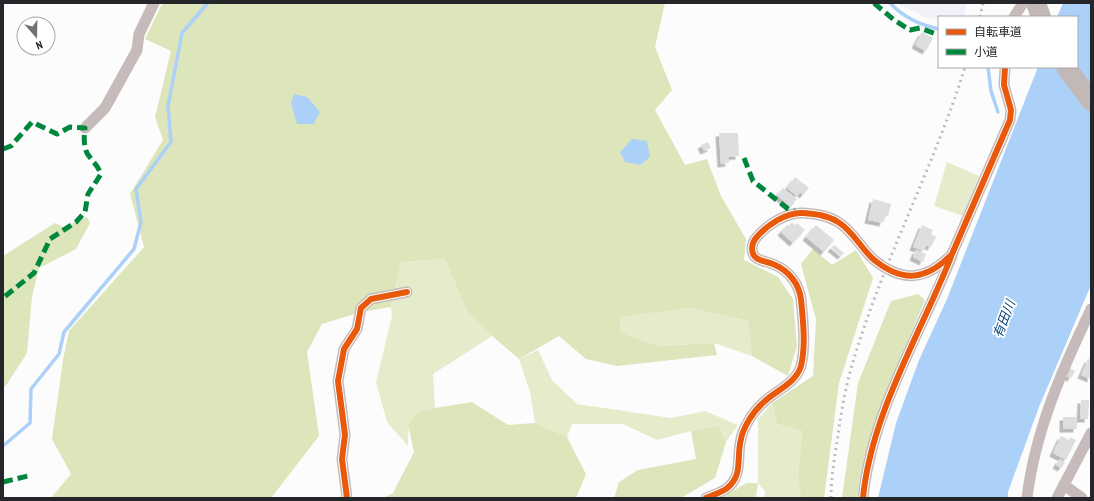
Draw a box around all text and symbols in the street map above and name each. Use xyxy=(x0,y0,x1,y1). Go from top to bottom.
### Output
north arrow xyxy=(16,16,56,56)
legend xyxy=(938,16,1078,68)
text: 自転車道 xyxy=(974,24,1022,39)
text: N xyxy=(34,38,45,53)
text: 小道 xyxy=(974,44,998,59)
water label: 有田川 xyxy=(989,296,1020,340)

